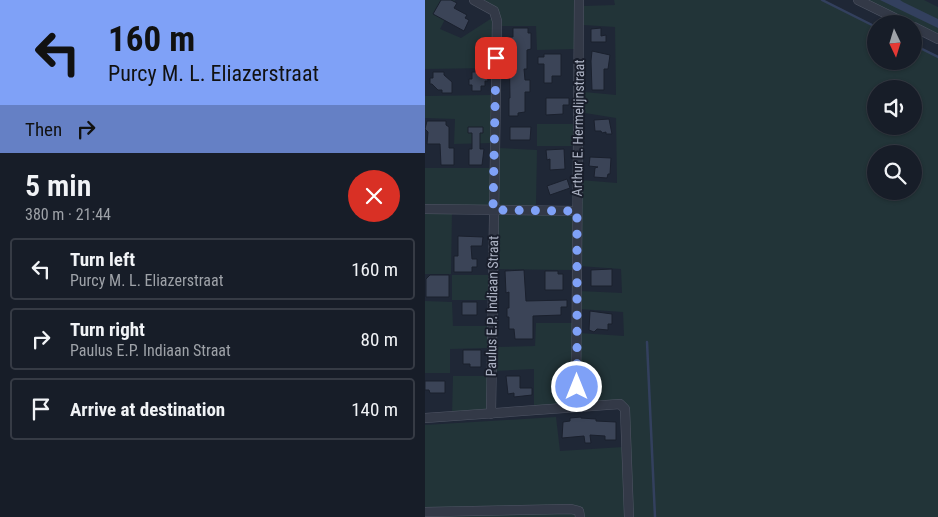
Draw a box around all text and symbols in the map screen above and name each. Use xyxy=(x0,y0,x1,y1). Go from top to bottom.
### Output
north arrow xyxy=(867,15,923,70)
map controls xyxy=(867,15,922,200)
text: 160 m xyxy=(108,19,195,60)
icon: left xyxy=(25,20,90,85)
pin xyxy=(475,37,517,79)
icon: arrive xyxy=(482,44,510,72)
street label: Arthur E. Hermelijnstraat xyxy=(569,60,587,196)
text: Purcy M. L. Eliazerstraat xyxy=(108,61,319,86)
button: sound xyxy=(867,80,922,135)
icon: right xyxy=(72,115,100,143)
text: Then xyxy=(25,118,62,141)
button: search xyxy=(867,145,922,200)
text: 5 min xyxy=(25,168,91,203)
button: close xyxy=(348,170,400,222)
text: 380 m · 21:44 xyxy=(25,205,111,224)
street label: Paulus E.P. Indiaan Straat xyxy=(483,236,501,376)
text: Turn left xyxy=(70,248,135,271)
icon: left xyxy=(27,255,55,283)
text: 160 m xyxy=(351,258,398,281)
text: Purcy M. L. Eliazerstraat xyxy=(70,271,223,290)
text: Turn right xyxy=(70,318,145,341)
icon: right xyxy=(27,325,55,353)
text: 80 m xyxy=(361,328,398,351)
text: Paulus E.P. Indiaan Straat xyxy=(70,341,231,360)
position arrow xyxy=(550,360,602,412)
icon: arrive xyxy=(27,395,55,423)
text: Arrive at destination xyxy=(70,398,225,421)
text: 140 m xyxy=(351,398,398,421)

